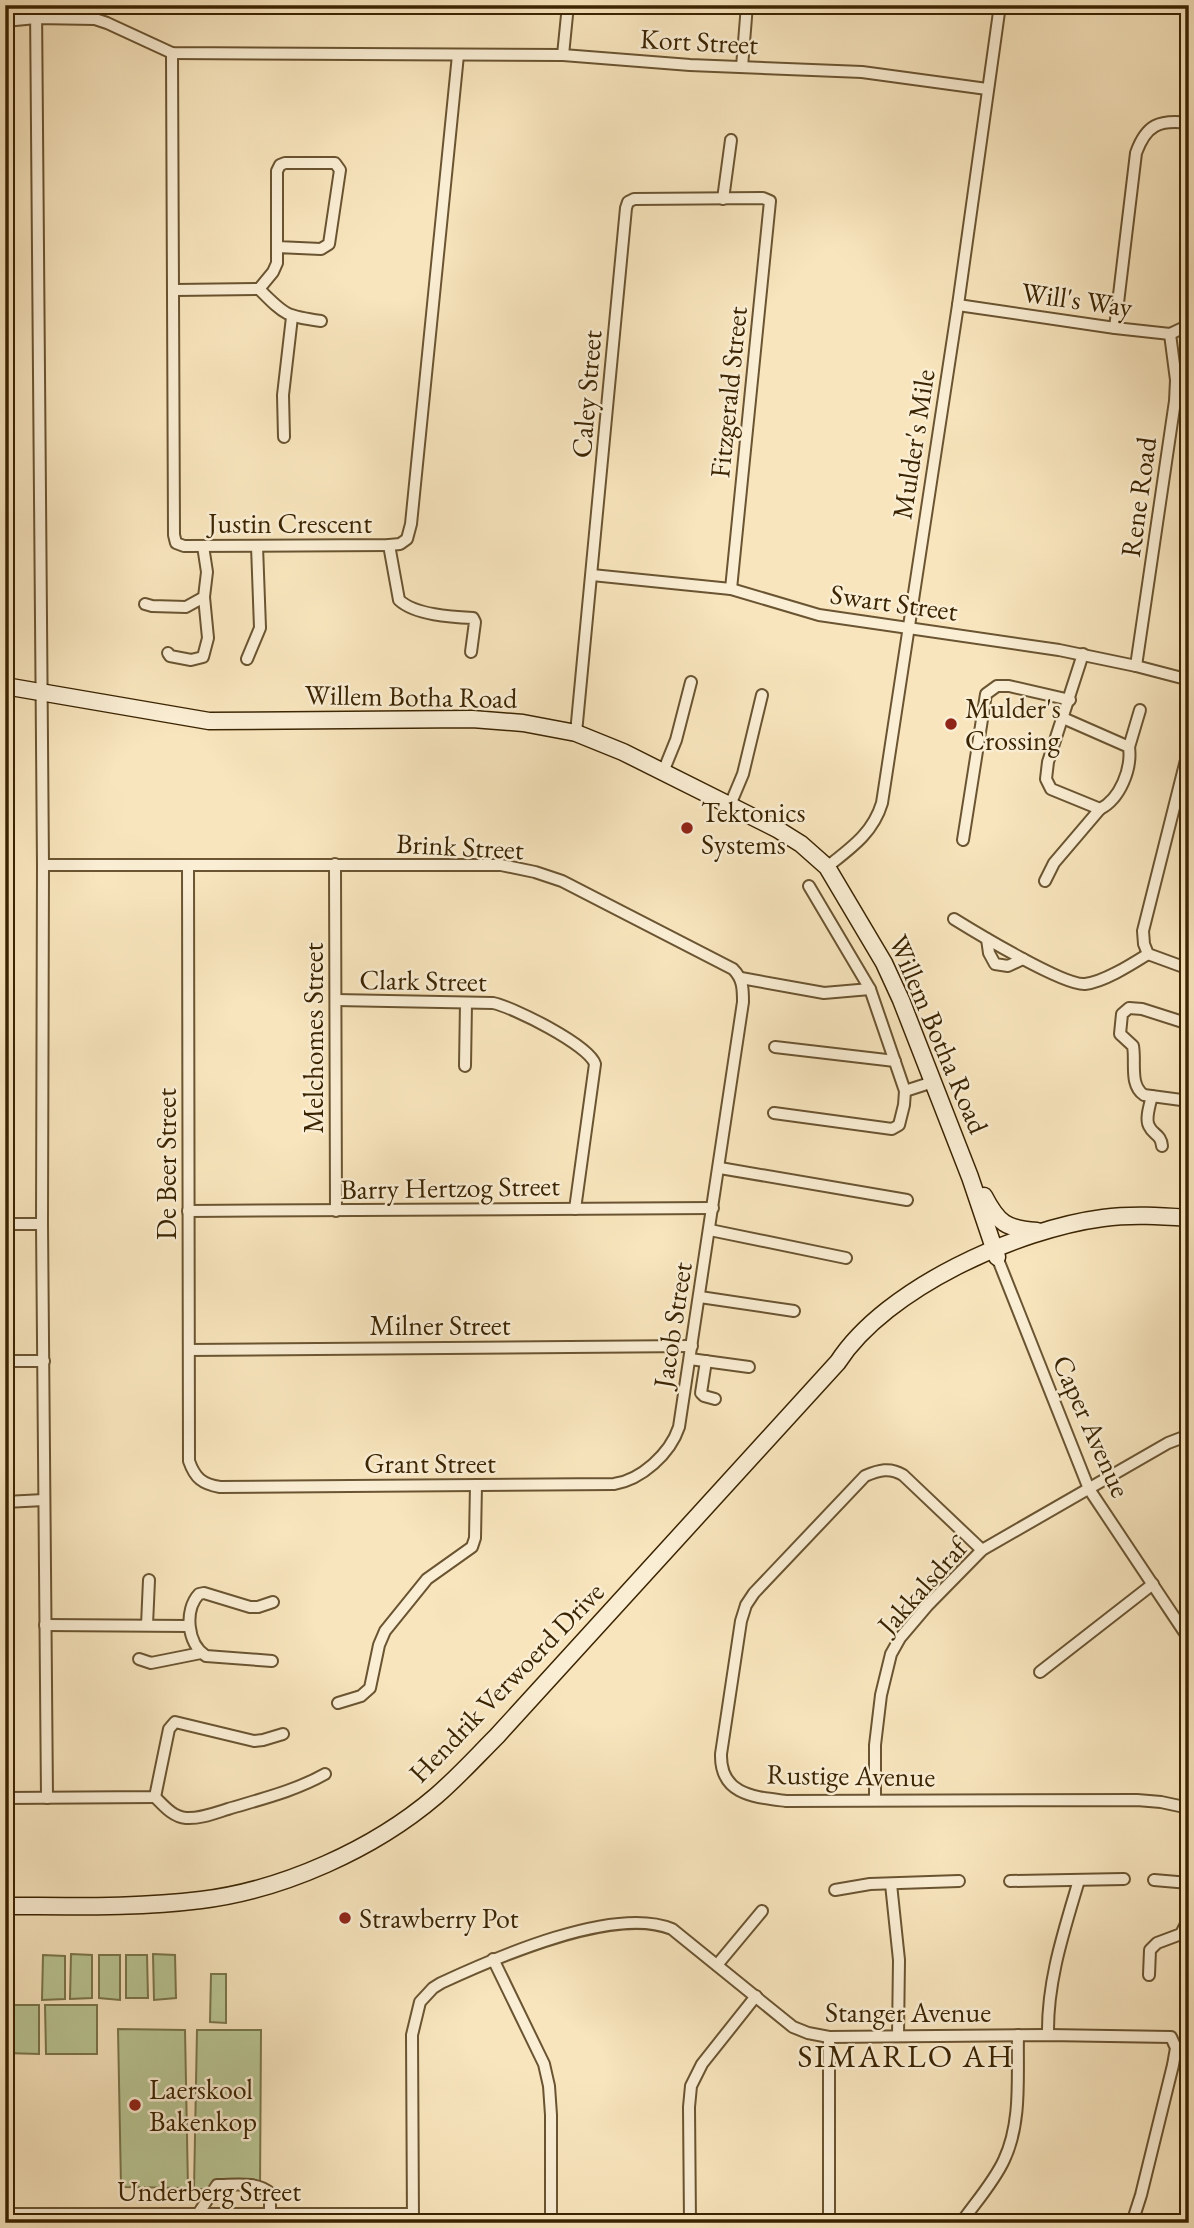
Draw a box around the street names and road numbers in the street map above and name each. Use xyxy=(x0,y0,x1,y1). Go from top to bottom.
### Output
street label: Kort Street xyxy=(639,20,759,62)
street label: Will's Way xyxy=(1019,273,1136,325)
street label: Fitzgerald Street xyxy=(701,304,755,480)
street label: Caley Street xyxy=(562,328,610,459)
street label: Mulder's Mile xyxy=(883,366,943,521)
street label: Rene Road xyxy=(1112,434,1164,559)
street label: Justin Crescent xyxy=(206,505,372,541)
street label: Swart Street xyxy=(828,575,960,629)
street label: Willem Botha Road xyxy=(304,676,518,716)
street label: Brink Street xyxy=(395,825,525,867)
street label: Willem Botha Road xyxy=(881,929,997,1140)
street label: Melchomes Street xyxy=(295,942,331,1133)
street label: Clark Street xyxy=(359,961,487,999)
street label: De Beer Street xyxy=(148,1088,184,1240)
street label: Barry Hertzog Street xyxy=(340,1167,560,1207)
street label: Jacob Street xyxy=(644,1259,700,1392)
street label: Milner Street xyxy=(370,1307,511,1343)
street label: Caper Avenue xyxy=(1045,1349,1139,1503)
street label: Grant Street xyxy=(364,1445,496,1481)
street label: Jakkalsdraf xyxy=(868,1528,977,1643)
street label: Hendrik Verwoerd Drive xyxy=(401,1574,611,1790)
street label: Rustige Avenue xyxy=(766,1756,936,1794)
street label: Stanger Avenue xyxy=(825,1994,991,2030)
street label: Underberg Street xyxy=(117,2173,301,2209)

